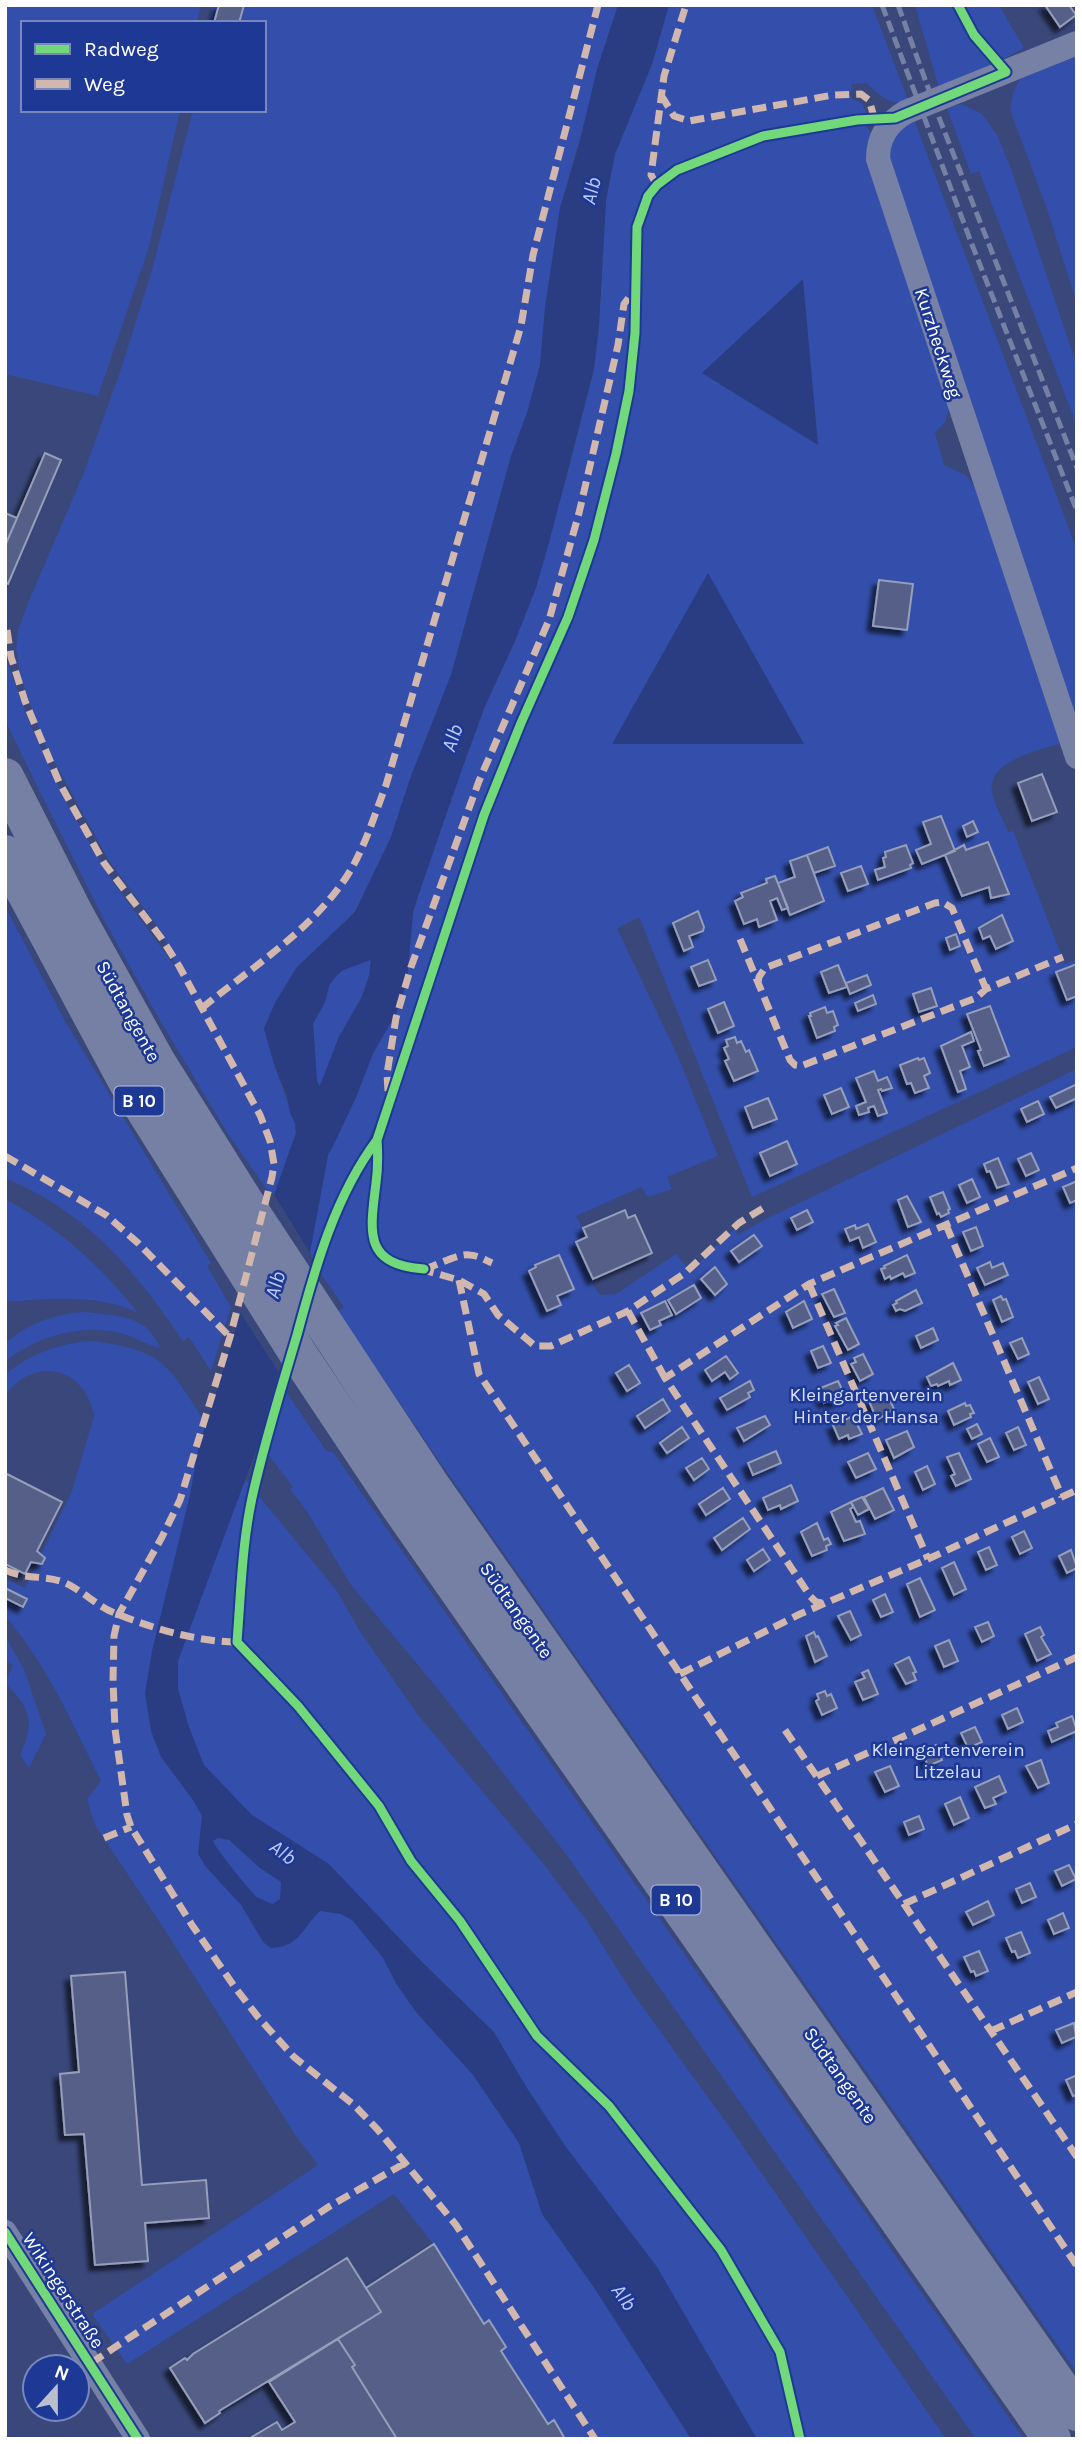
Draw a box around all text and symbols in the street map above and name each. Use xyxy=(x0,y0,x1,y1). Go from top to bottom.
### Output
legend xyxy=(21,21,266,112)
text: Radweg xyxy=(84,37,159,61)
text: Weg xyxy=(84,72,125,96)
water label: Alb xyxy=(576,175,606,207)
street label: Kurzheckweg xyxy=(910,285,966,402)
water label: Alb xyxy=(436,721,468,755)
street label: Südtangente xyxy=(91,957,165,1066)
road number: B 10 xyxy=(114,1086,164,1116)
water label: Alb xyxy=(260,1269,290,1301)
park label: Kleingartenverein Hinter der Hansa xyxy=(789,1384,943,1428)
street label: Südtangente xyxy=(475,1558,557,1663)
park label: Kleingartenverein Litzelau xyxy=(871,1739,1025,1783)
water label: Alb xyxy=(265,1834,301,1870)
road number: B 10 xyxy=(652,1886,700,1914)
street label: Südtangente xyxy=(799,2023,881,2128)
street label: Wikingerstraße xyxy=(18,2228,109,2353)
water label: Alb xyxy=(606,2279,642,2315)
north arrow xyxy=(21,2353,91,2423)
text: N xyxy=(51,2360,72,2386)

